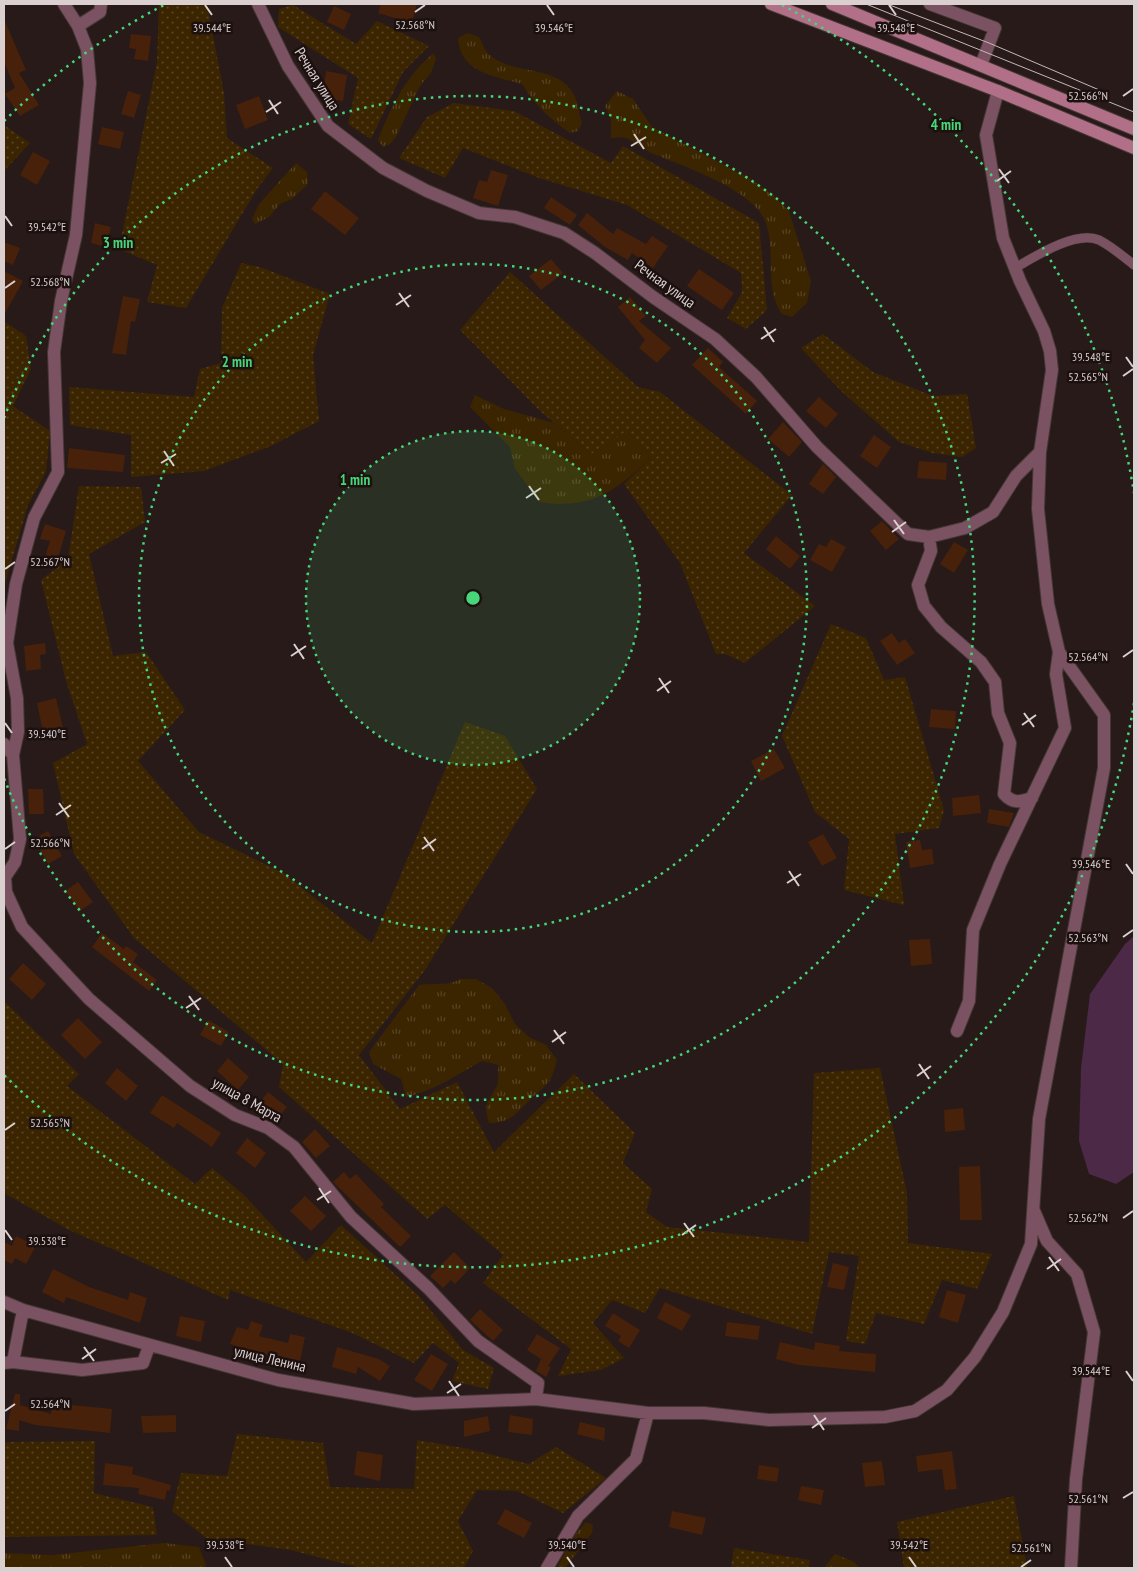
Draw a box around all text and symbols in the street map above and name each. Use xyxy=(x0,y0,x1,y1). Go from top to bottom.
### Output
text: 52.568°N xyxy=(395,17,435,32)
text: 39.544°E xyxy=(193,20,231,35)
text: 39.546°E xyxy=(535,20,573,35)
text: 39.548°E xyxy=(877,20,915,35)
street label: Речная улица xyxy=(291,44,344,114)
text: 52.566°N xyxy=(1068,88,1108,103)
text: 4 min xyxy=(931,115,961,134)
text: 39.542°E xyxy=(28,219,66,234)
text: 3 min xyxy=(103,233,133,252)
street label: Речная улица xyxy=(631,255,699,312)
text: 52.568°N xyxy=(30,274,70,289)
text: 39.548°E xyxy=(1072,349,1110,364)
text: 2 min xyxy=(222,352,252,371)
text: 52.565°N xyxy=(1068,369,1108,384)
text: 1 min xyxy=(340,470,370,489)
text: 52.567°N xyxy=(30,554,70,569)
centre of rings xyxy=(464,589,482,607)
text: 52.564°N xyxy=(1068,649,1108,664)
text: 39.540°E xyxy=(28,726,66,741)
text: 52.566°N xyxy=(30,835,70,850)
text: 39.546°E xyxy=(1072,856,1110,871)
text: 52.563°N xyxy=(1068,930,1108,945)
street label: улица 8 Марта xyxy=(209,1073,285,1126)
text: 52.565°N xyxy=(30,1115,70,1130)
text: 52.562°N xyxy=(1068,1210,1108,1225)
text: 39.538°E xyxy=(28,1233,66,1248)
street label: улица Ленина xyxy=(232,1341,308,1376)
text: 39.544°E xyxy=(1072,1363,1110,1378)
text: 52.564°N xyxy=(30,1396,70,1411)
text: 52.561°N xyxy=(1068,1491,1108,1506)
text: 39.538°E xyxy=(206,1537,244,1552)
text: 39.540°E xyxy=(548,1537,586,1552)
text: 39.542°E xyxy=(890,1537,928,1552)
text: 52.561°N xyxy=(1011,1540,1051,1555)

